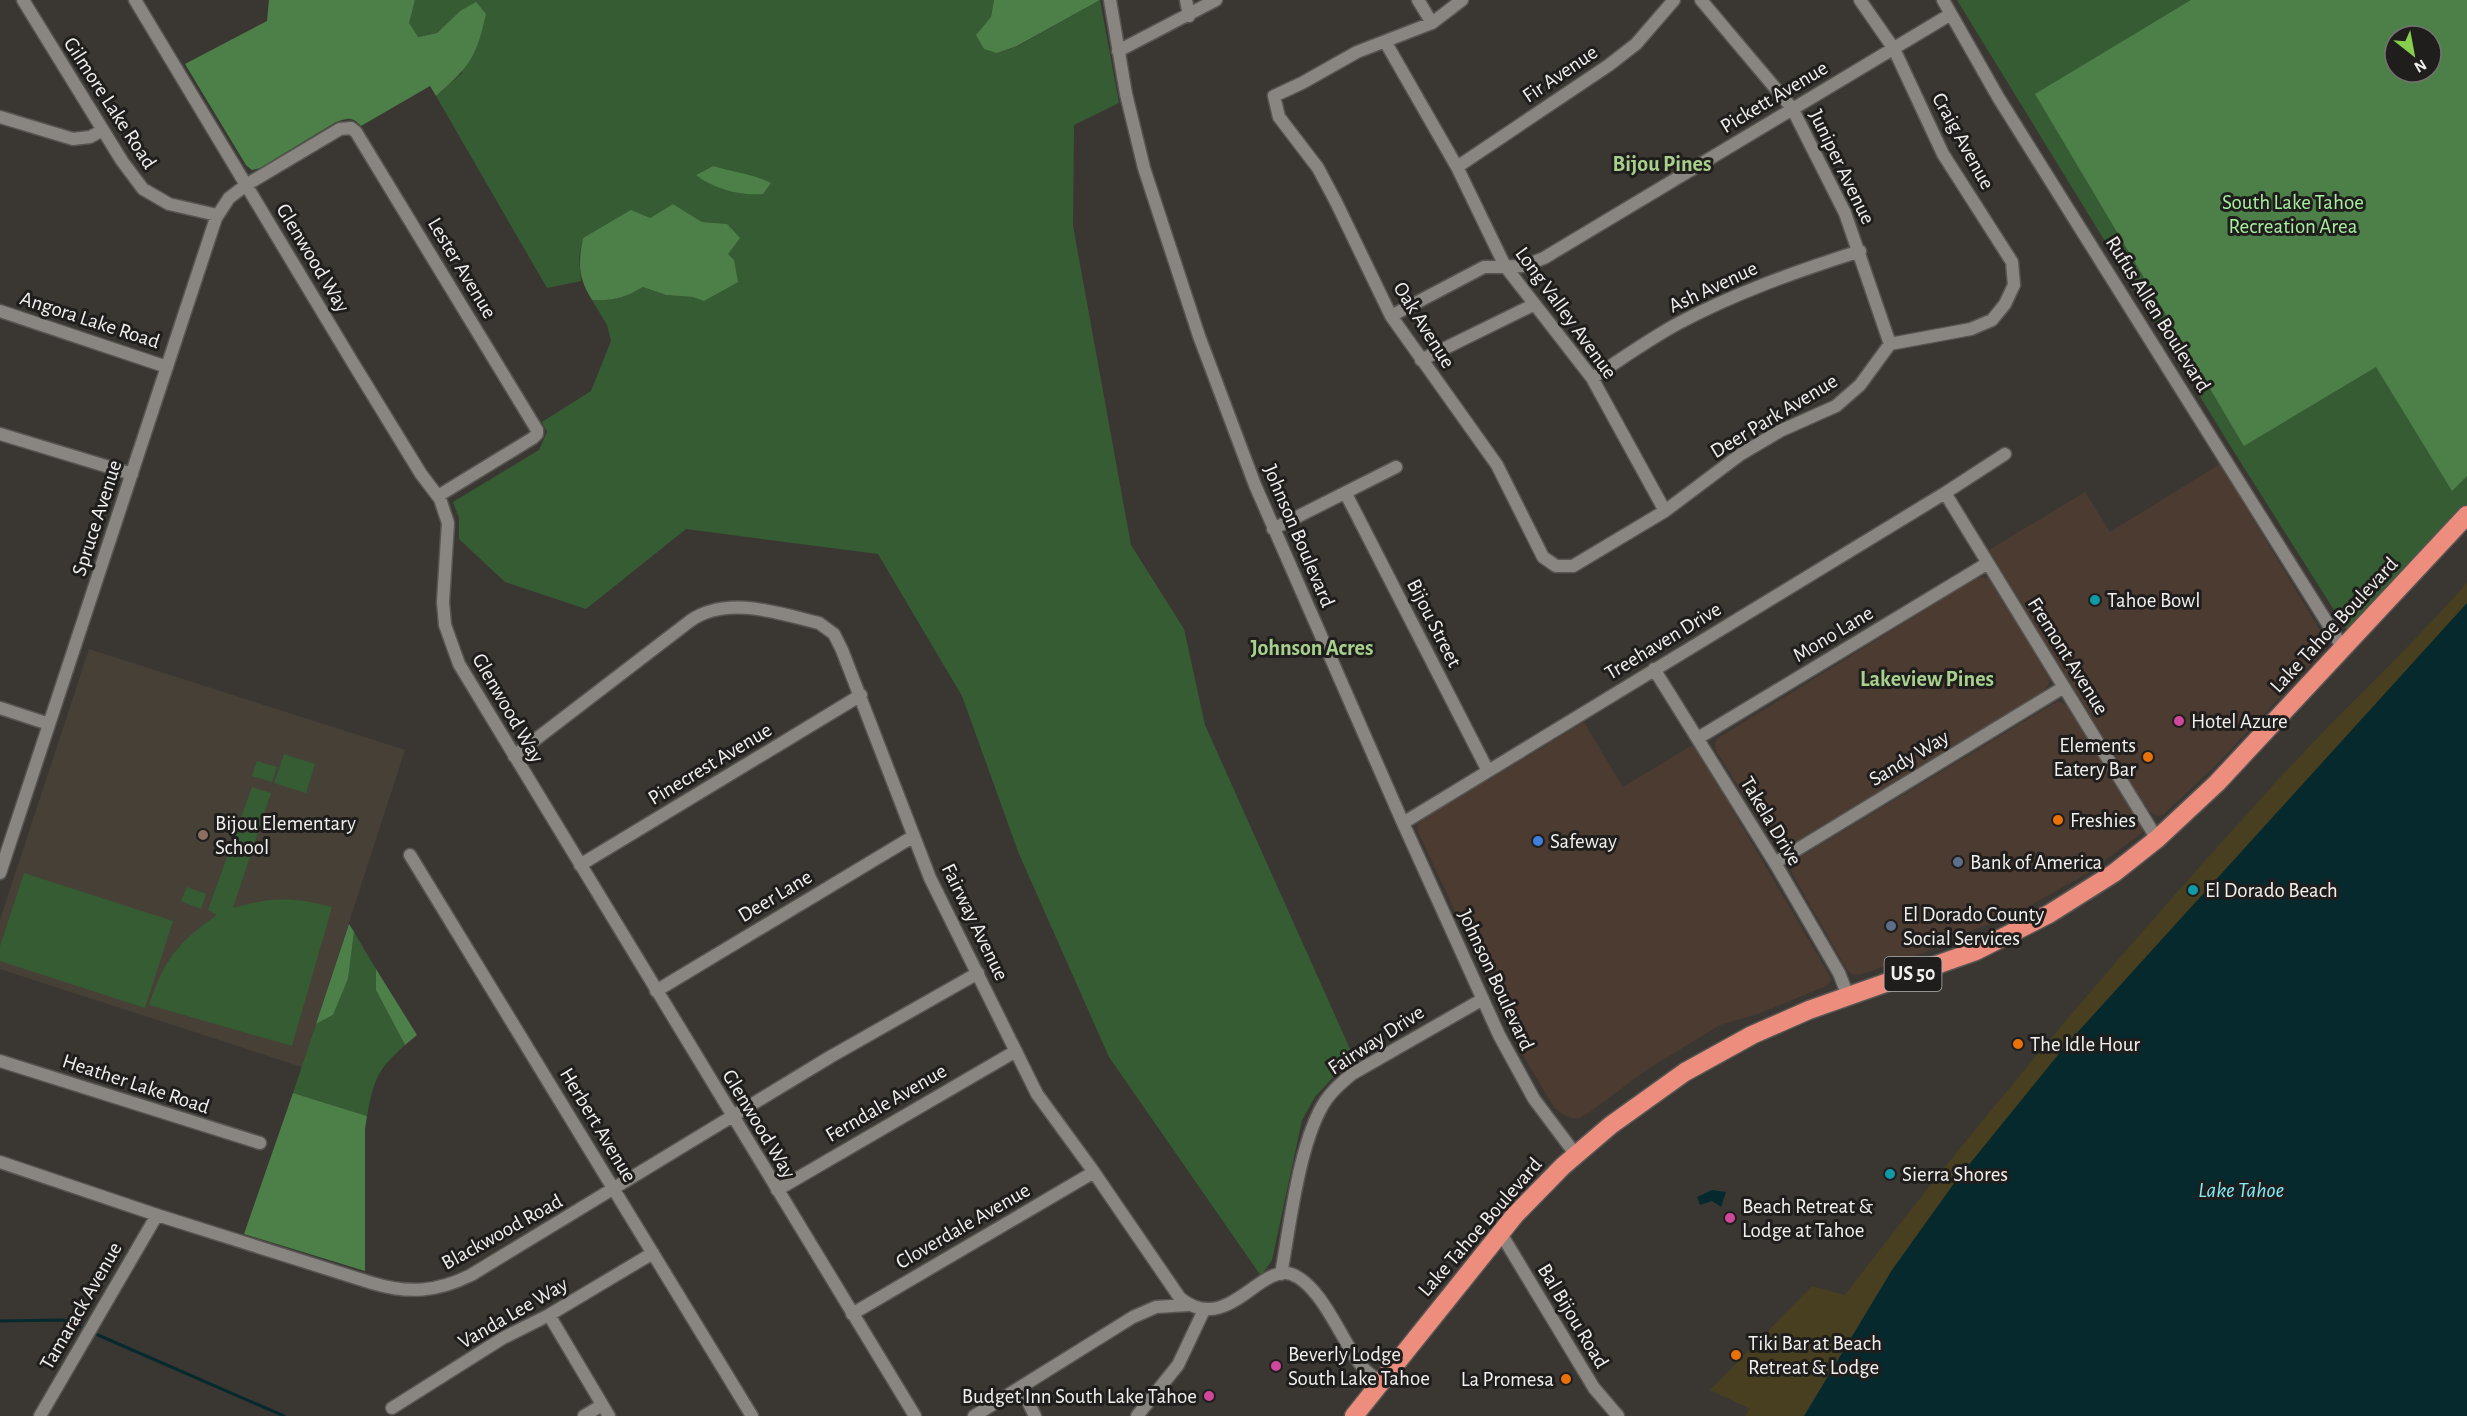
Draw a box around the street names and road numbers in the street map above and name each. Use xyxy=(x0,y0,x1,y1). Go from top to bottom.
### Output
street label: Gilmore Lake Road xyxy=(60,33,160,173)
street label: Fir Avenue xyxy=(1519,41,1601,107)
street label: Pickett Avenue xyxy=(1717,57,1831,137)
street label: Craig Avenue xyxy=(1928,89,1998,193)
street label: Juniper Avenue xyxy=(1805,106,1879,228)
street label: Glenwood Way xyxy=(272,200,354,316)
street label: Lester Avenue xyxy=(424,214,500,322)
street label: Rufus Allen Boulevard xyxy=(2102,232,2214,396)
street label: Long Valley Avenue xyxy=(1511,243,1621,383)
street label: Ash Avenue xyxy=(1665,257,1761,317)
street label: Oak Avenue xyxy=(1389,278,1459,372)
street label: Angora Lake Road xyxy=(18,288,163,352)
street label: Deer Park Avenue xyxy=(1707,370,1841,462)
street label: Spruce Avenue xyxy=(68,458,126,578)
street label: Johnson Boulevard xyxy=(1259,462,1339,611)
street label: Lake Tahoe Boulevard xyxy=(2266,553,2402,697)
street label: Bijou Street xyxy=(1403,576,1465,671)
street label: Fremont Avenue xyxy=(2024,594,2112,718)
street label: Treehaven Drive xyxy=(1601,598,1725,684)
street label: Mono Lane xyxy=(1789,602,1877,666)
street label: Glenwood Way xyxy=(468,650,548,766)
street label: Pinecrest Avenue xyxy=(645,719,775,809)
street label: Sandy Way xyxy=(1865,726,1953,790)
street label: Takela Drive xyxy=(1736,773,1806,869)
street label: Fairway Avenue xyxy=(938,860,1012,984)
street label: Deer Lane xyxy=(734,866,816,926)
street label: Johnson Boulevard xyxy=(1454,906,1538,1054)
road number: US 50 xyxy=(1884,957,1942,991)
street label: Fairway Drive xyxy=(1324,1001,1428,1079)
street label: Heather Lake Road xyxy=(60,1050,212,1118)
street label: Ferndale Avenue xyxy=(822,1060,950,1146)
street label: Herbert Avenue xyxy=(556,1064,640,1186)
street label: Glenwood Way xyxy=(718,1066,800,1182)
street label: Lake Tahoe Boulevard xyxy=(1414,1153,1546,1300)
street label: Cloverdale Avenue xyxy=(892,1179,1034,1273)
street label: Blackwood Road xyxy=(438,1190,566,1274)
street label: Tamarack Avenue xyxy=(36,1239,126,1373)
street label: Bal Bijou Road xyxy=(1534,1260,1612,1372)
street label: Vanda Lee Way xyxy=(455,1273,571,1353)

